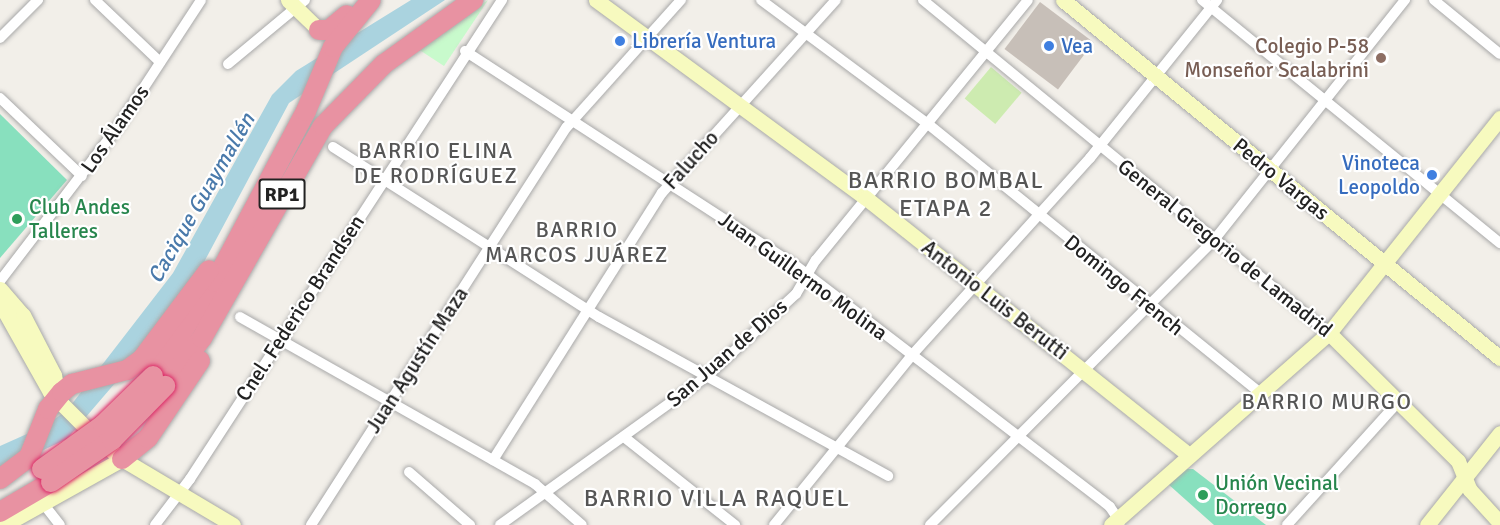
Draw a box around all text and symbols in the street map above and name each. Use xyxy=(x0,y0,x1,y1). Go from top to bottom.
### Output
place label: Librería Ventura xyxy=(632,28,776,54)
place label: Vea xyxy=(1061,33,1093,59)
place label: Colegio P-58 Monseñor Scalabrini xyxy=(1184,33,1369,83)
marker: Librería Ventura xyxy=(613,34,627,48)
marker: Vea xyxy=(1042,39,1056,53)
marker: Colegio P-58 Monseñor Scalabrini xyxy=(1374,51,1388,65)
street label: Los Álamos xyxy=(76,80,154,178)
water label: Cacique Guaymallén xyxy=(142,108,260,288)
street label: Falucho xyxy=(658,125,724,195)
street label: Pedro Vargas xyxy=(1228,133,1334,225)
district label: BARRIO ELINA DE RODRÍGUEZ xyxy=(354,137,518,188)
place label: Vinoteca Leopoldo xyxy=(1338,150,1420,200)
street label: General Gregorio de Lamadrid xyxy=(1113,154,1337,342)
district label: BARRIO BOMBAL ETAPA 2 xyxy=(848,167,1044,223)
marker: Vinoteca Leopoldo xyxy=(1425,168,1439,182)
road number: RP1 xyxy=(258,177,306,211)
place label: Club Andes Talleres xyxy=(29,194,130,244)
street label: Juan Guillermo Molina xyxy=(714,206,892,346)
street label: Cnel. Federico Brandsen xyxy=(230,210,370,406)
marker: Club Andes Talleres xyxy=(10,212,24,226)
district label: BARRIO MARCOS JUÁREZ xyxy=(485,216,669,268)
street label: Domingo French xyxy=(1059,229,1189,341)
street label: Antonio Luis Berutti xyxy=(917,235,1073,365)
street label: Juan Agustín Maza xyxy=(360,282,474,438)
street label: San Juan de Dios xyxy=(661,294,793,412)
district label: BARRIO MURGO xyxy=(1242,389,1412,415)
place label: Unión Vecinal Dorrego xyxy=(1215,470,1339,520)
district label: BARRIO VILLA RAQUEL xyxy=(584,485,850,513)
marker: Unión Vecinal Dorrego xyxy=(1196,488,1210,502)

